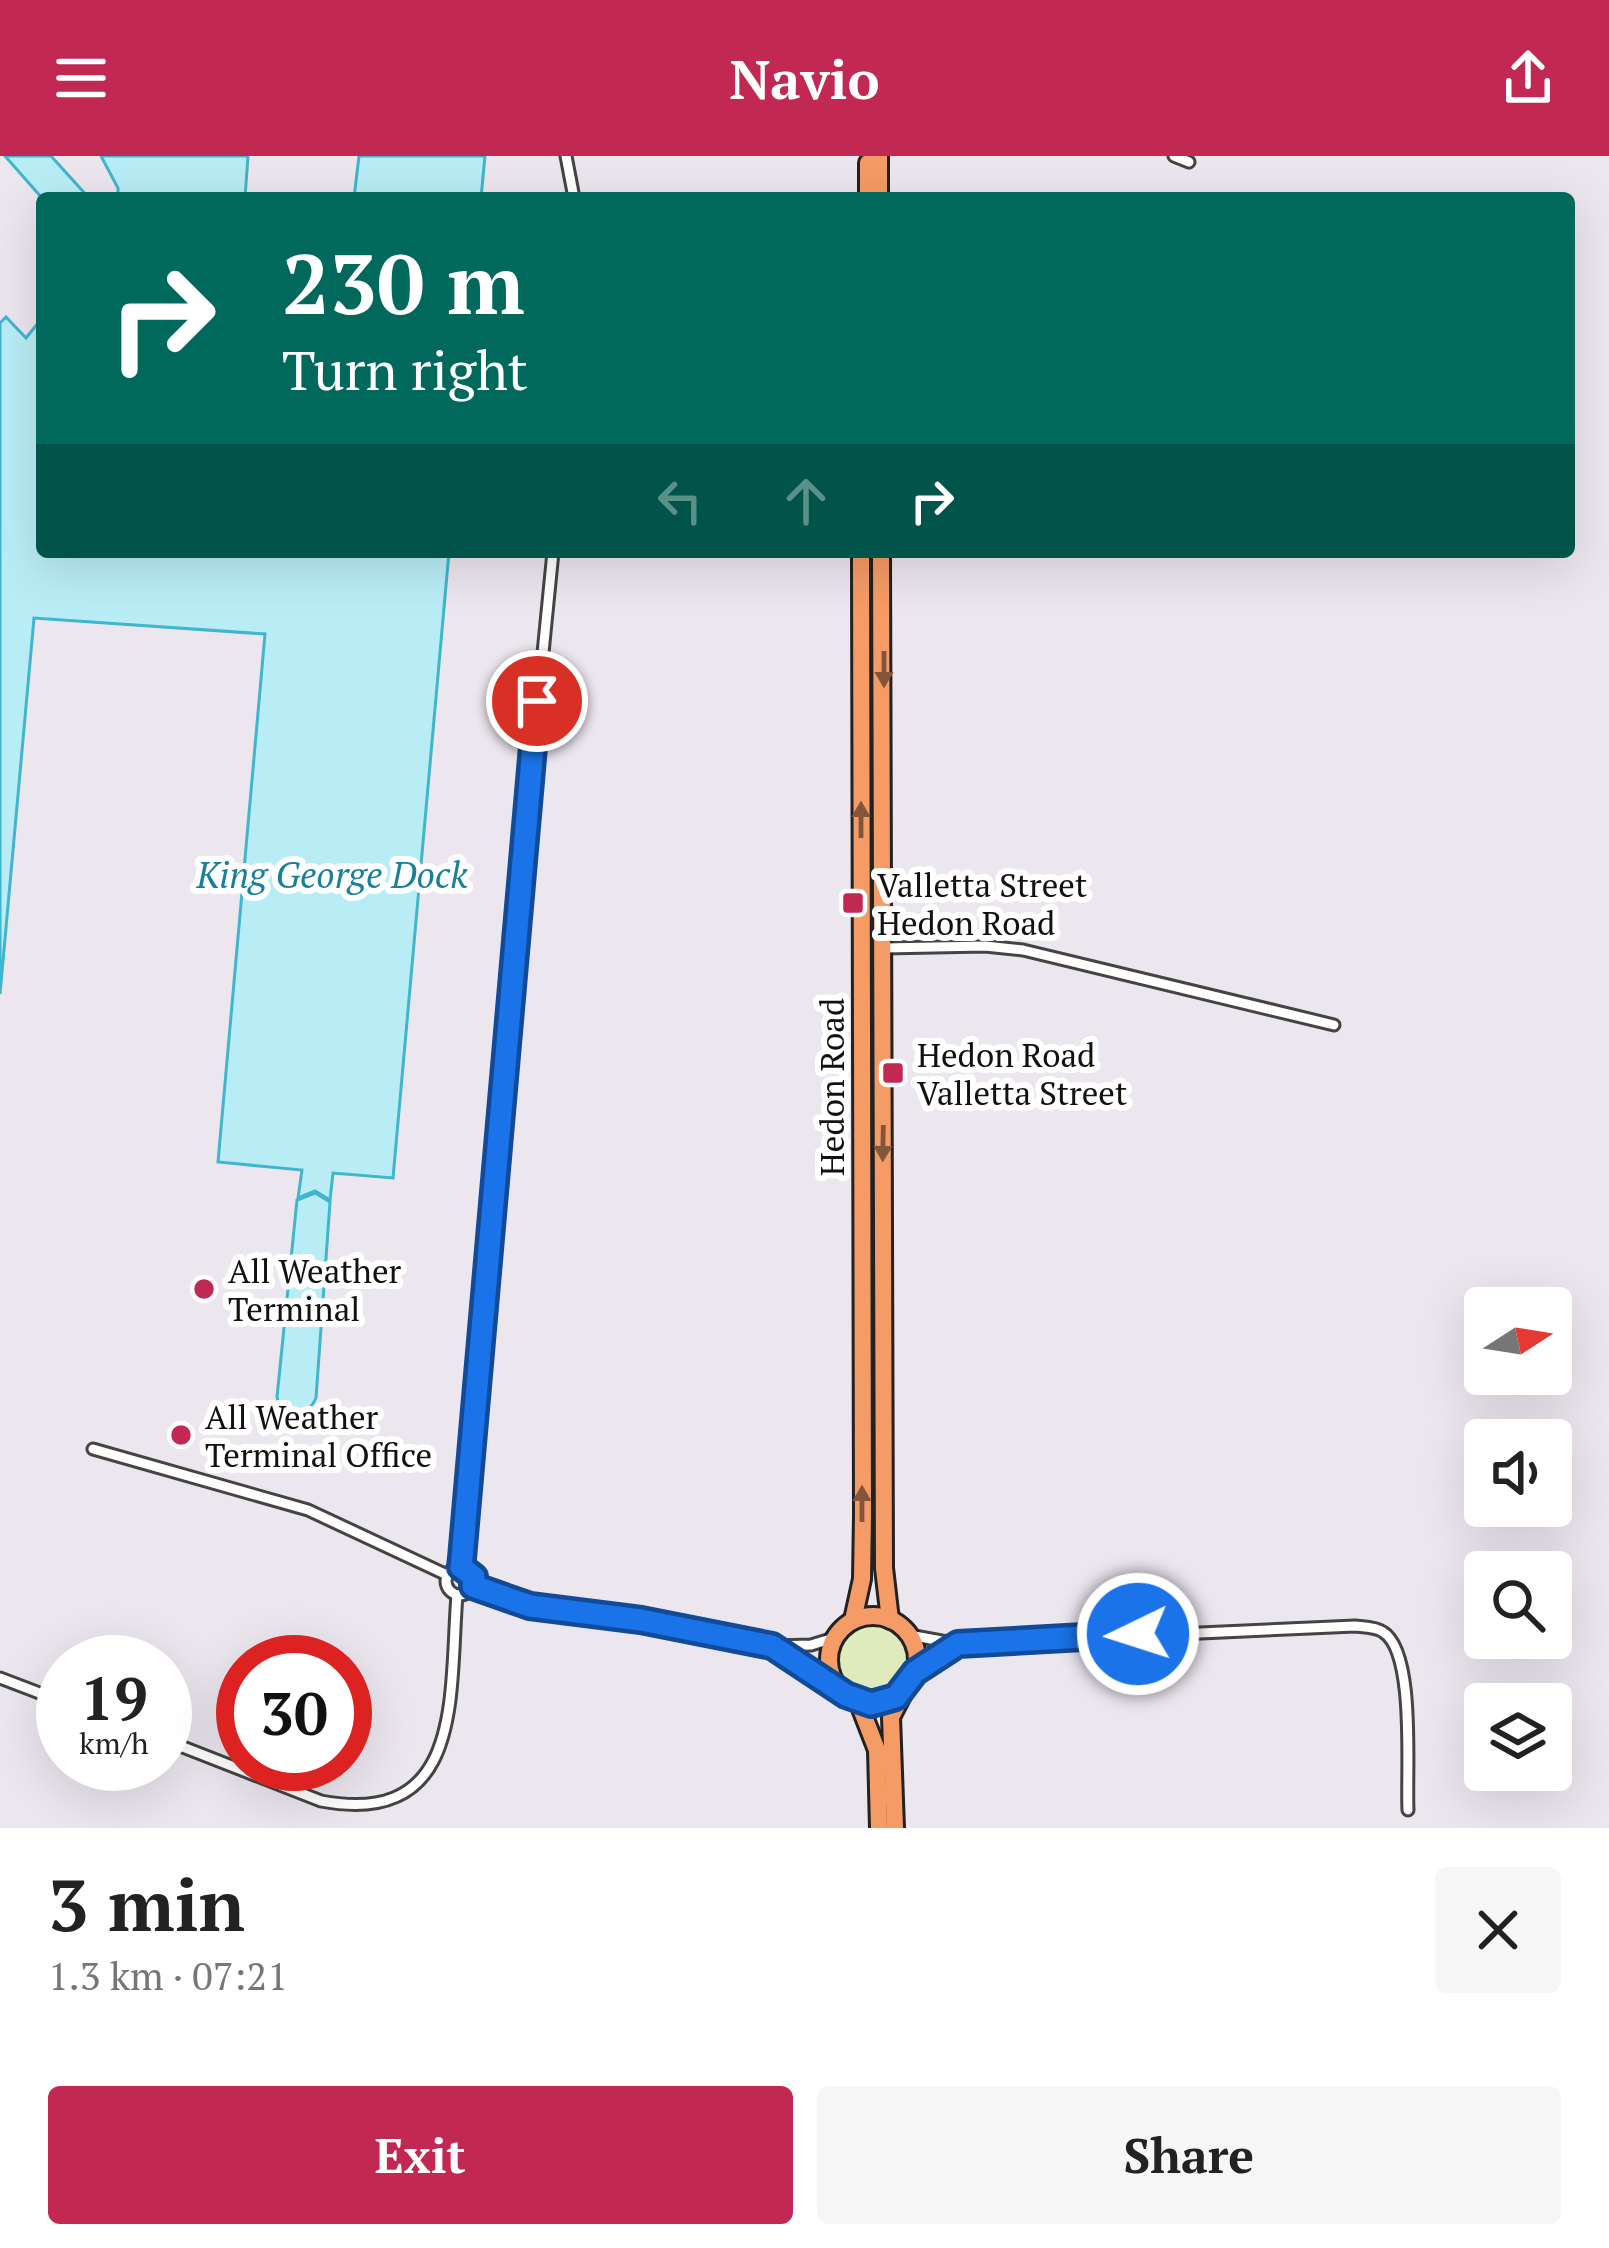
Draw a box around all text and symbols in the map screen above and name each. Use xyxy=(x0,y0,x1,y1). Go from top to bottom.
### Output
text: Navio xyxy=(729,43,880,114)
icon: menu xyxy=(48,45,114,111)
icon: share xyxy=(1495,45,1561,111)
text: 230 m xyxy=(282,227,525,338)
icon: right xyxy=(84,240,240,396)
text: Turn right xyxy=(282,334,528,405)
icon: left xyxy=(647,468,713,534)
icon: ahead xyxy=(773,468,839,534)
icon: right xyxy=(899,468,965,534)
pin xyxy=(486,650,588,752)
one-way arrow xyxy=(874,651,894,689)
icon: arrive xyxy=(504,668,570,734)
one-way arrow xyxy=(851,800,871,838)
water label: King George Dock xyxy=(195,851,468,898)
place label: Valletta Street Hedon Road xyxy=(877,863,1087,944)
marker: Valletta Street Hedon Road xyxy=(840,890,866,916)
street label: Hedon Road xyxy=(810,998,853,1176)
place label: Hedon Road Valletta Street xyxy=(917,1033,1127,1114)
marker: Hedon Road Valletta Street xyxy=(880,1060,906,1086)
one-way arrow xyxy=(873,1125,893,1163)
place label: All Weather Terminal xyxy=(228,1249,402,1330)
marker: All Weather Terminal xyxy=(191,1276,217,1302)
north arrow xyxy=(1464,1287,1572,1395)
map controls xyxy=(1464,1287,1572,1791)
place label: All Weather Terminal Office xyxy=(205,1395,432,1476)
button: sound xyxy=(1464,1419,1572,1527)
marker: All Weather Terminal Office xyxy=(168,1422,194,1448)
one-way arrow xyxy=(853,1484,872,1522)
button: search xyxy=(1464,1551,1572,1659)
position arrow xyxy=(1075,1571,1201,1697)
speed limit sign: 30 xyxy=(216,1635,372,1791)
text: 19 xyxy=(80,1658,148,1737)
button: layers xyxy=(1464,1683,1572,1791)
text: km/h xyxy=(79,1723,149,1763)
text: 3 min xyxy=(48,1856,245,1952)
button: close xyxy=(1435,1867,1561,1993)
text: 1.3 km · 07:21 xyxy=(48,1949,288,2001)
button: Exit xyxy=(48,2086,793,2224)
button: Share xyxy=(817,2086,1561,2224)

